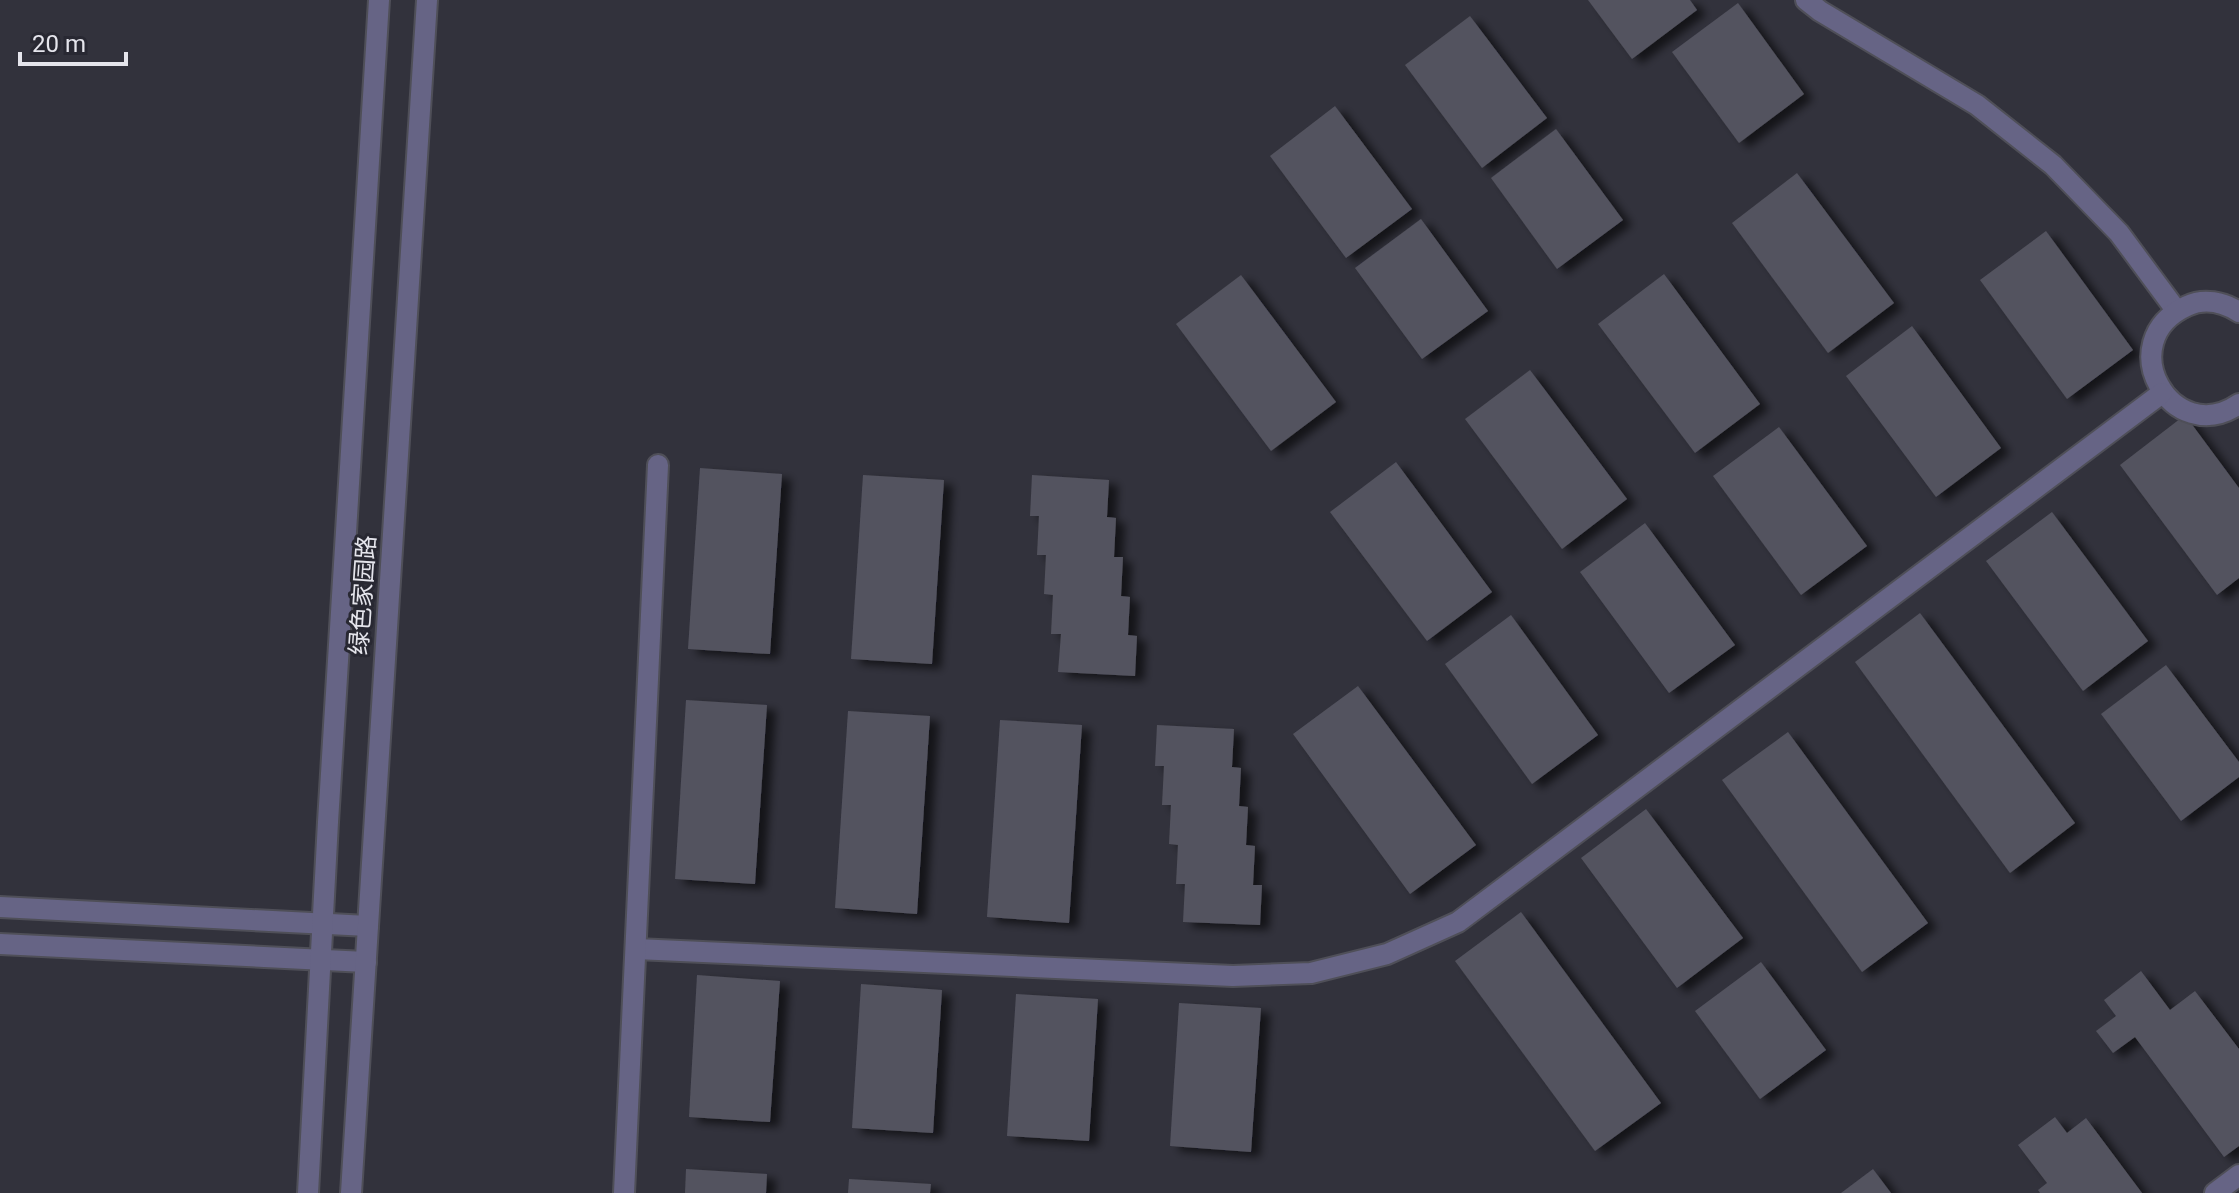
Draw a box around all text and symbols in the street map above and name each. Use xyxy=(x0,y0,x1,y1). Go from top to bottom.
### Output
scale bar xyxy=(20,16,126,66)
text: 20 m xyxy=(32,30,86,58)
street label: 绿色家园路 xyxy=(345,534,381,656)

